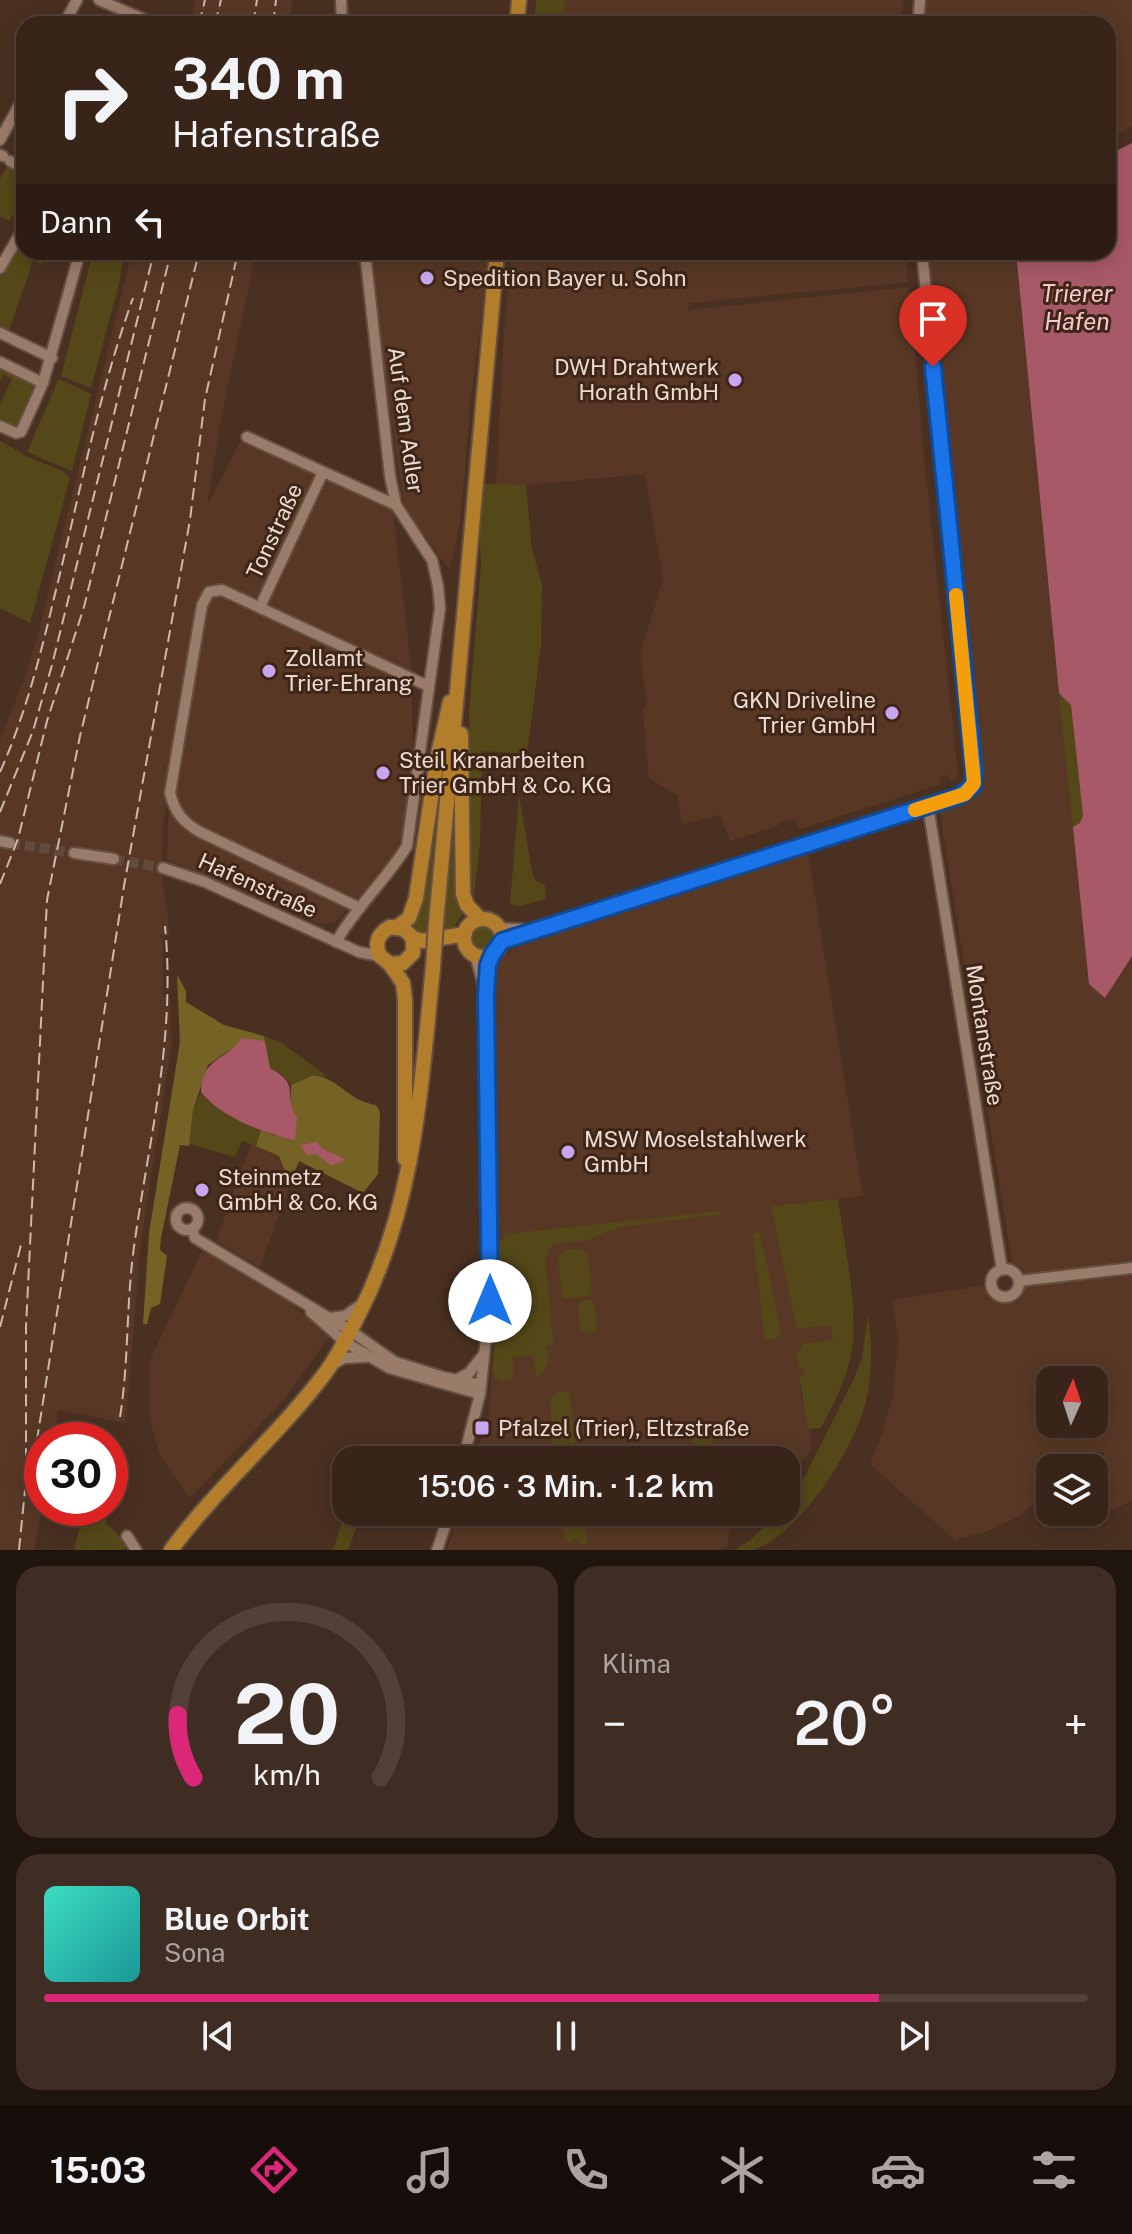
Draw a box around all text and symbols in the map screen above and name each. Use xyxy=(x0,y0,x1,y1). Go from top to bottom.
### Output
text: 340 m xyxy=(172,46,345,112)
icon: right xyxy=(40,48,144,152)
text: Hafenstraße xyxy=(172,113,381,155)
icon: left xyxy=(128,200,172,244)
text: Dann xyxy=(40,204,112,240)
place label: Spedition Bayer u. Sohn xyxy=(443,265,686,291)
marker: Spedition Bayer u. Sohn xyxy=(418,269,436,287)
water label: Trierer Hafen xyxy=(1041,279,1114,335)
pin xyxy=(899,285,967,367)
icon: arrive xyxy=(911,297,955,341)
street label: Auf dem Adler xyxy=(383,345,429,495)
place label: DWH Drahtwerk Horath GmbH xyxy=(554,354,719,405)
marker: DWH Drahtwerk Horath GmbH xyxy=(726,371,744,389)
street label: Tonstraße xyxy=(241,479,307,583)
place label: Zollamt Trier-Ehrang xyxy=(285,645,412,696)
marker: Zollamt Trier-Ehrang xyxy=(260,662,278,680)
place label: GKN Driveline Trier GmbH xyxy=(733,687,876,738)
marker: GKN Driveline Trier GmbH xyxy=(883,704,901,722)
place label: Steil Kranarbeiten Trier GmbH & Co. KG xyxy=(399,747,612,798)
marker: Steil Kranarbeiten Trier GmbH & Co. KG xyxy=(374,764,392,782)
street label: Hafenstraße xyxy=(194,847,322,923)
street label: Montanstraße xyxy=(961,963,1009,1107)
place label: MSW Moselstahlwerk GmbH xyxy=(584,1126,807,1177)
marker: MSW Moselstahlwerk GmbH xyxy=(559,1143,577,1161)
place label: Steinmetz GmbH & Co. KG xyxy=(218,1164,378,1215)
marker: Steinmetz GmbH & Co. KG xyxy=(193,1181,211,1199)
position arrow xyxy=(448,1259,532,1343)
north arrow xyxy=(1036,1366,1108,1438)
map controls xyxy=(1036,1366,1108,1526)
place label: Pfalzel (Trier), Eltzstraße xyxy=(498,1415,749,1441)
marker: Pfalzel (Trier), Eltzstraße xyxy=(473,1419,491,1437)
speed limit sign: 30 xyxy=(24,1422,128,1526)
button: layers xyxy=(1036,1454,1108,1526)
text: 15:06 · 3 Min. · 1.2 km xyxy=(418,1468,714,1504)
text: Klima xyxy=(602,1648,671,1679)
text: 20 xyxy=(234,1665,340,1763)
text: 20° xyxy=(794,1688,896,1759)
text: − xyxy=(602,1698,626,1750)
text: + xyxy=(1064,1698,1088,1750)
text: km/h xyxy=(253,1758,321,1791)
text: Blue Orbit xyxy=(164,1901,310,1937)
text: Sona xyxy=(164,1937,225,1968)
icon: previous xyxy=(196,2014,240,2058)
icon: pause xyxy=(544,2014,588,2058)
icon: next xyxy=(892,2014,936,2058)
icon: directions xyxy=(246,2142,302,2198)
icon: music xyxy=(402,2142,458,2198)
icon: phone xyxy=(558,2142,614,2198)
icon: climate xyxy=(714,2142,770,2198)
icon: car xyxy=(870,2142,926,2198)
icon: filters xyxy=(1026,2142,1082,2198)
text: 15:03 xyxy=(50,2149,146,2191)

